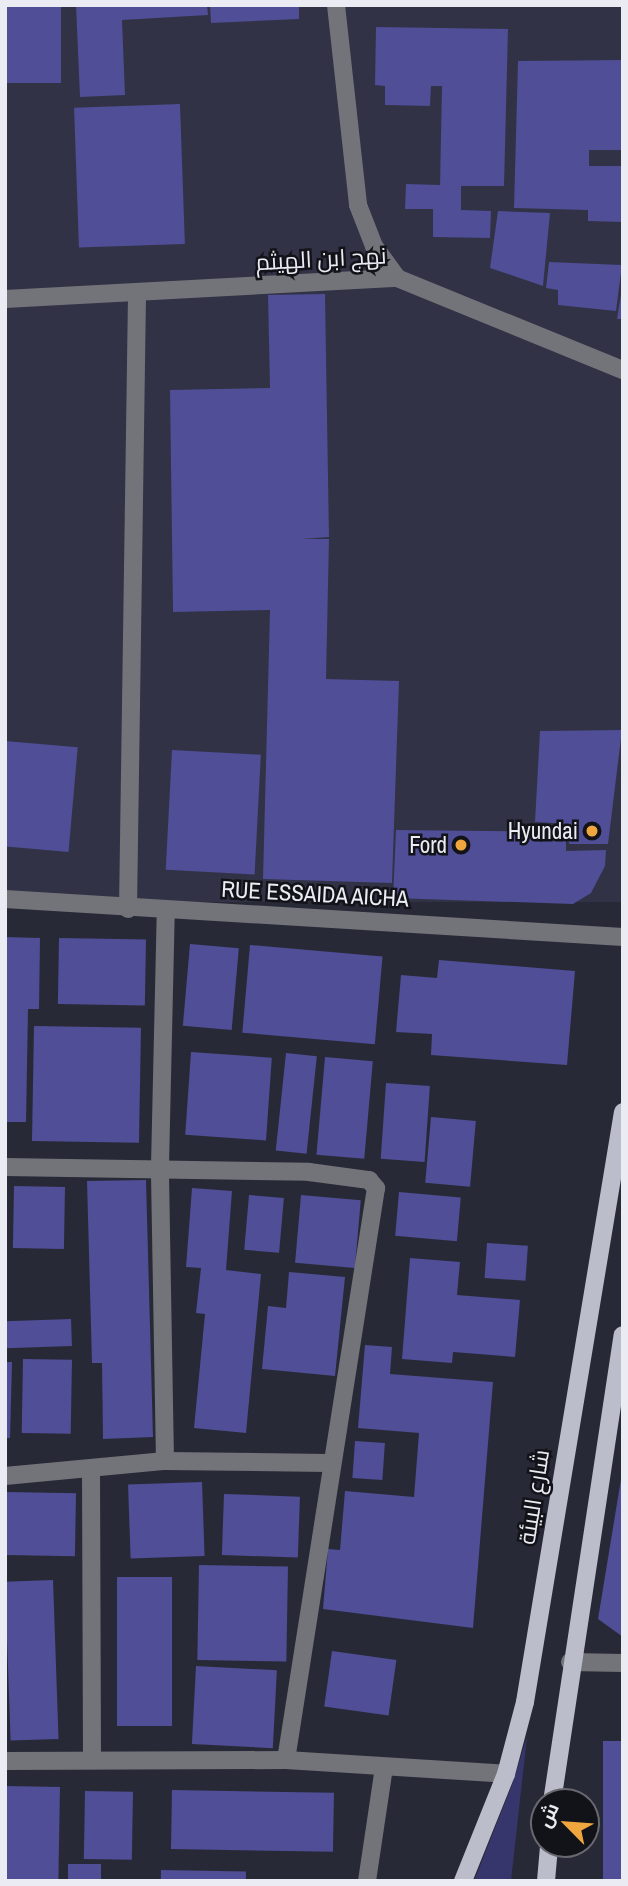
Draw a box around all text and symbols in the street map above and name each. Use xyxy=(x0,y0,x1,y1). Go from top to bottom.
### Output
street label: نهج ابن الهيثم xyxy=(255,242,387,276)
place label: Hyundai xyxy=(508,817,578,845)
marker: Hyundai xyxy=(584,823,600,839)
place label: Ford xyxy=(409,831,447,859)
marker: Ford xyxy=(453,837,469,853)
street label: RUE ESSAIDA AICHA xyxy=(220,875,410,913)
street label: شارع البيئة xyxy=(513,1447,555,1547)
north arrow xyxy=(530,1788,600,1858)
text: ش xyxy=(531,1798,565,1832)

